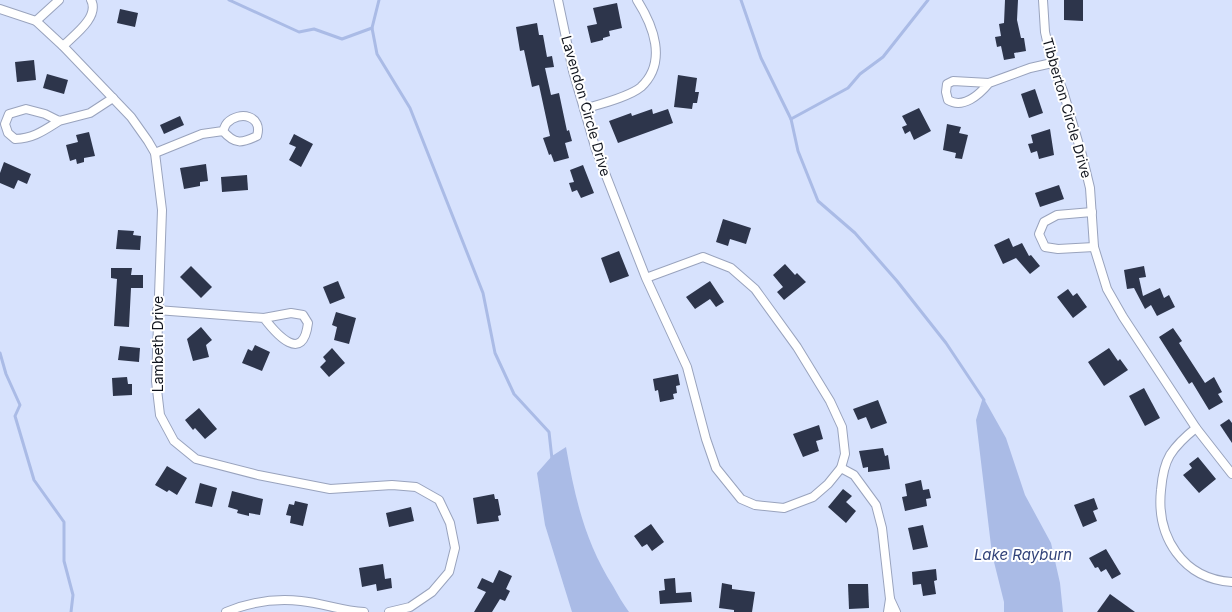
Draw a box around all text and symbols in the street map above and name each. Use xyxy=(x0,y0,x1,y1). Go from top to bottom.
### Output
street label: Lavendon Circle Drive xyxy=(558,34,615,178)
street label: Tibberton Circle Drive xyxy=(1039,36,1096,180)
street label: Lambeth Drive xyxy=(149,296,166,392)
water label: Lake Rayburn xyxy=(974,545,1072,564)

